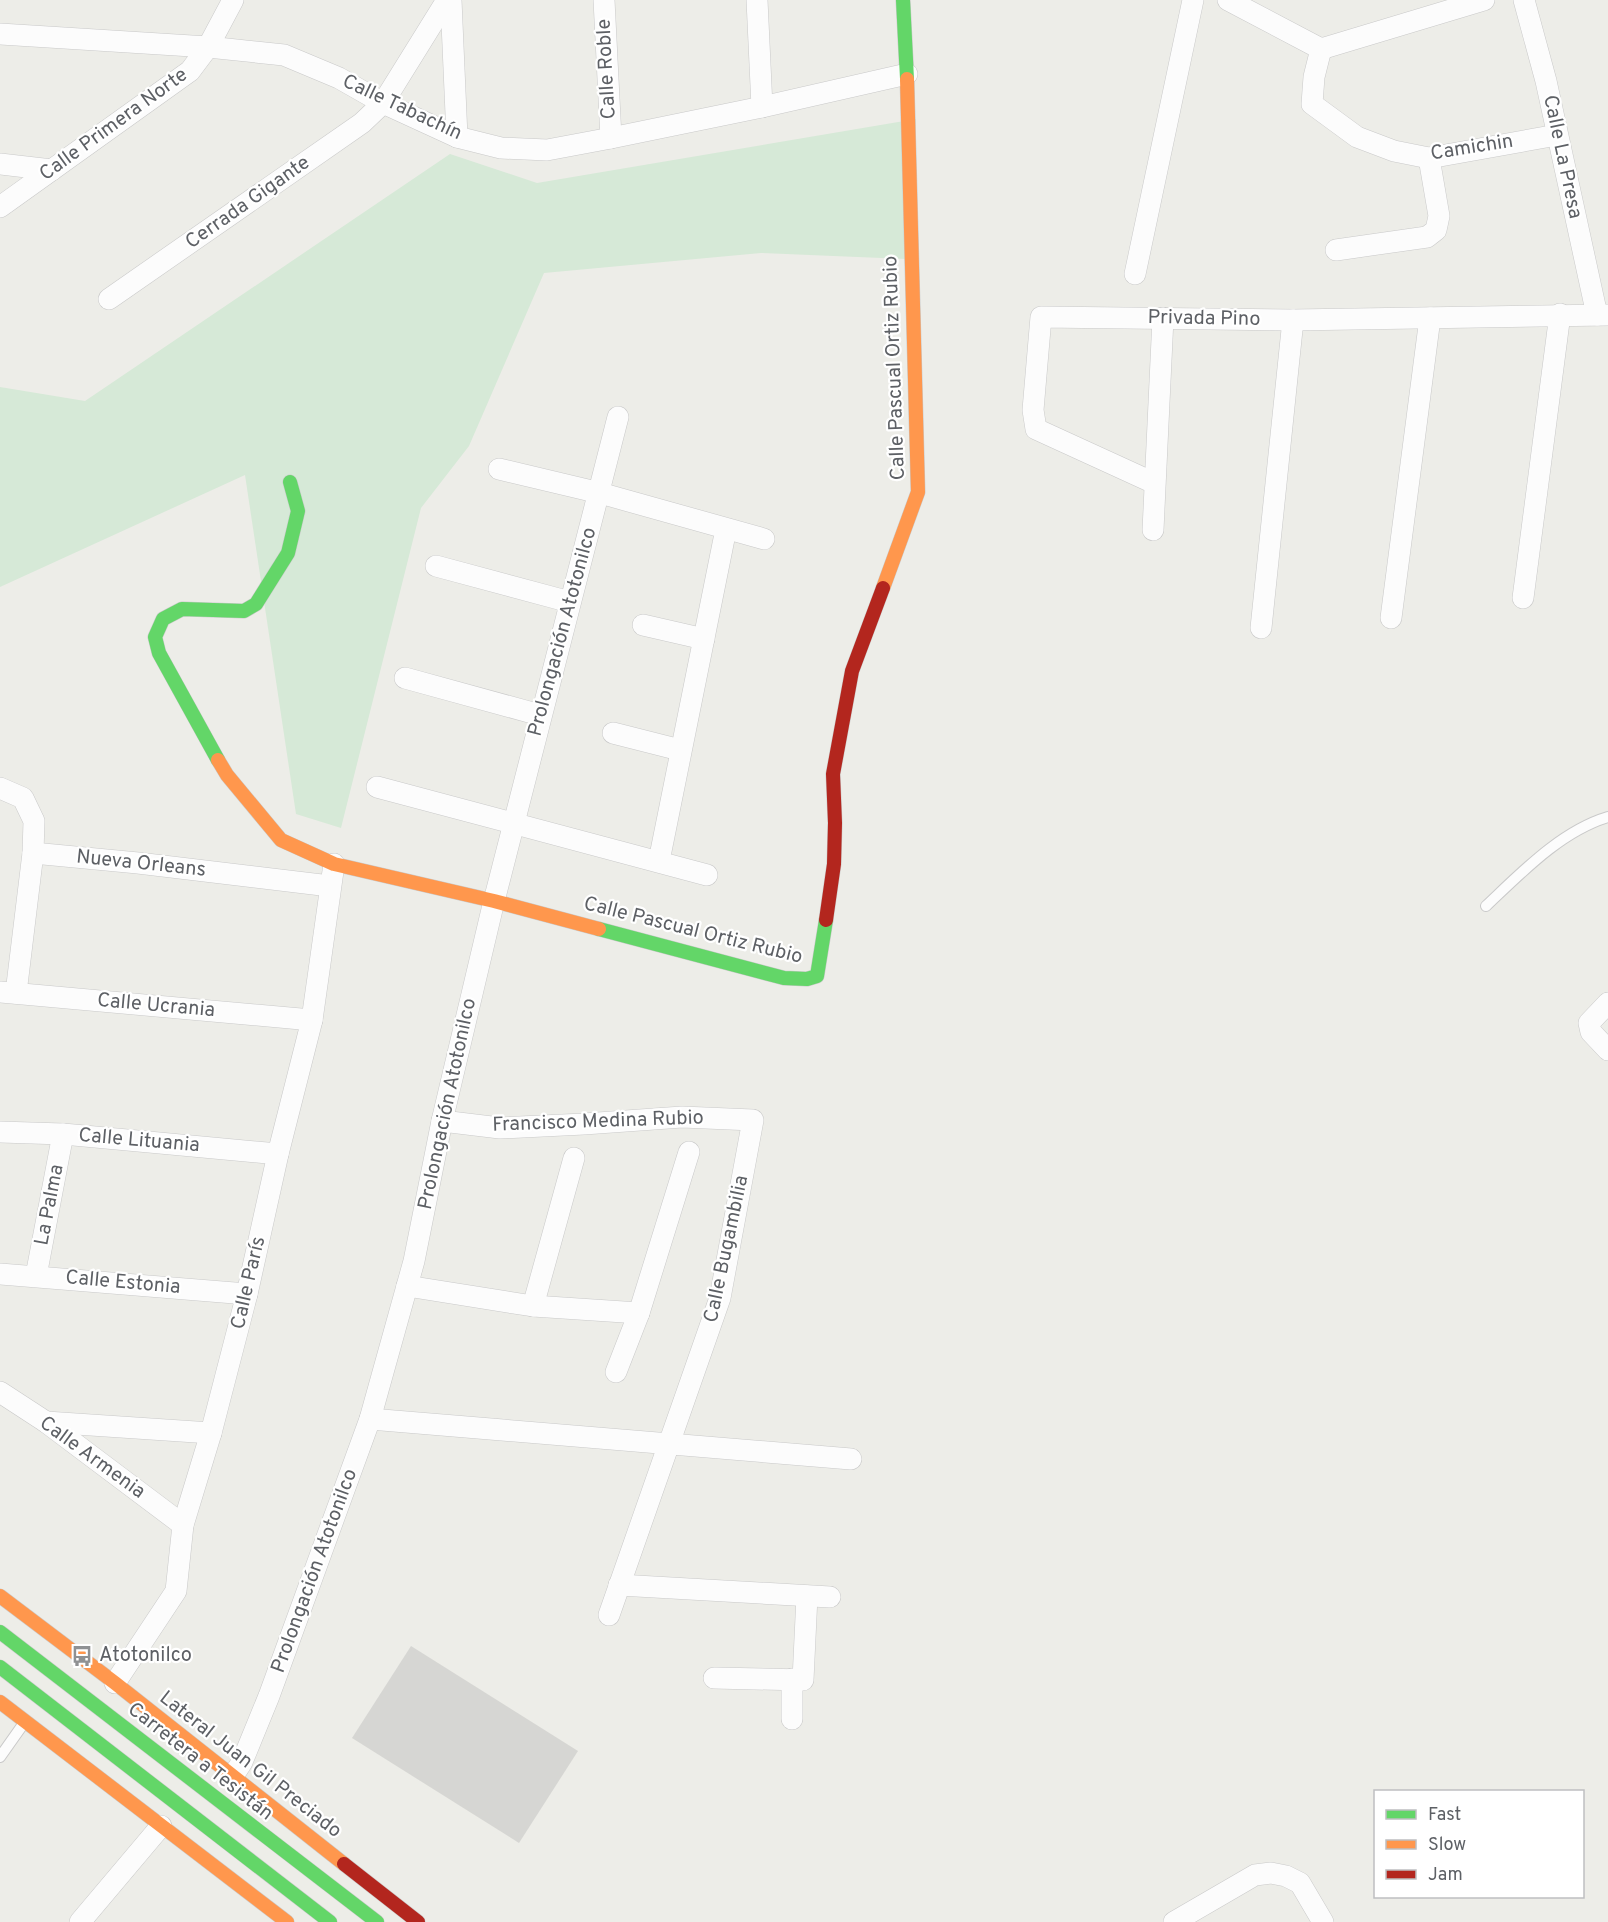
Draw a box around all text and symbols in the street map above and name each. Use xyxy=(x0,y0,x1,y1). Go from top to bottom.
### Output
street label: Calle Roble xyxy=(591,18,623,120)
street label: Calle Primera Norte xyxy=(35,62,193,188)
street label: Calle Tabachín xyxy=(338,69,466,147)
street label: Calle La Presa xyxy=(1536,93,1588,221)
street label: Camichin xyxy=(1429,129,1515,167)
street label: Cerrada Gigante xyxy=(181,150,315,256)
street label: Calle Pascual Ortiz Rubio xyxy=(878,255,912,481)
street label: Privada Pino xyxy=(1147,305,1261,333)
street label: Prolongación Atotonilco xyxy=(523,525,603,739)
street label: Nueva Orleans xyxy=(75,844,207,884)
street label: Calle Pascual Ortiz Rubio xyxy=(581,891,805,971)
street label: Calle Ucrania xyxy=(96,988,216,1024)
street label: Prolongación Atotonilco xyxy=(413,996,483,1212)
street label: Francisco Medina Rubio xyxy=(492,1105,704,1139)
street label: Calle Lituania xyxy=(77,1123,201,1159)
street label: La Palma xyxy=(29,1162,71,1248)
street label: Calle Bugambilia xyxy=(699,1173,755,1325)
street label: Calle París xyxy=(226,1234,272,1332)
street label: Calle Estonia xyxy=(64,1265,182,1301)
street label: Calle Armenia xyxy=(34,1411,150,1505)
street label: Prolongación Atotonilco xyxy=(266,1465,364,1677)
place label: Atotonilco xyxy=(99,1643,192,1669)
bus stop icon: Atotonilco xyxy=(70,1644,94,1668)
street label: Lateral Juan Gil Preciado xyxy=(153,1686,347,1844)
street label: Carretera a Tesistán xyxy=(122,1697,278,1827)
legend xyxy=(1374,1790,1584,1898)
text: Fast xyxy=(1428,1804,1461,1827)
text: Slow xyxy=(1428,1834,1466,1857)
text: Jam xyxy=(1428,1864,1463,1887)

